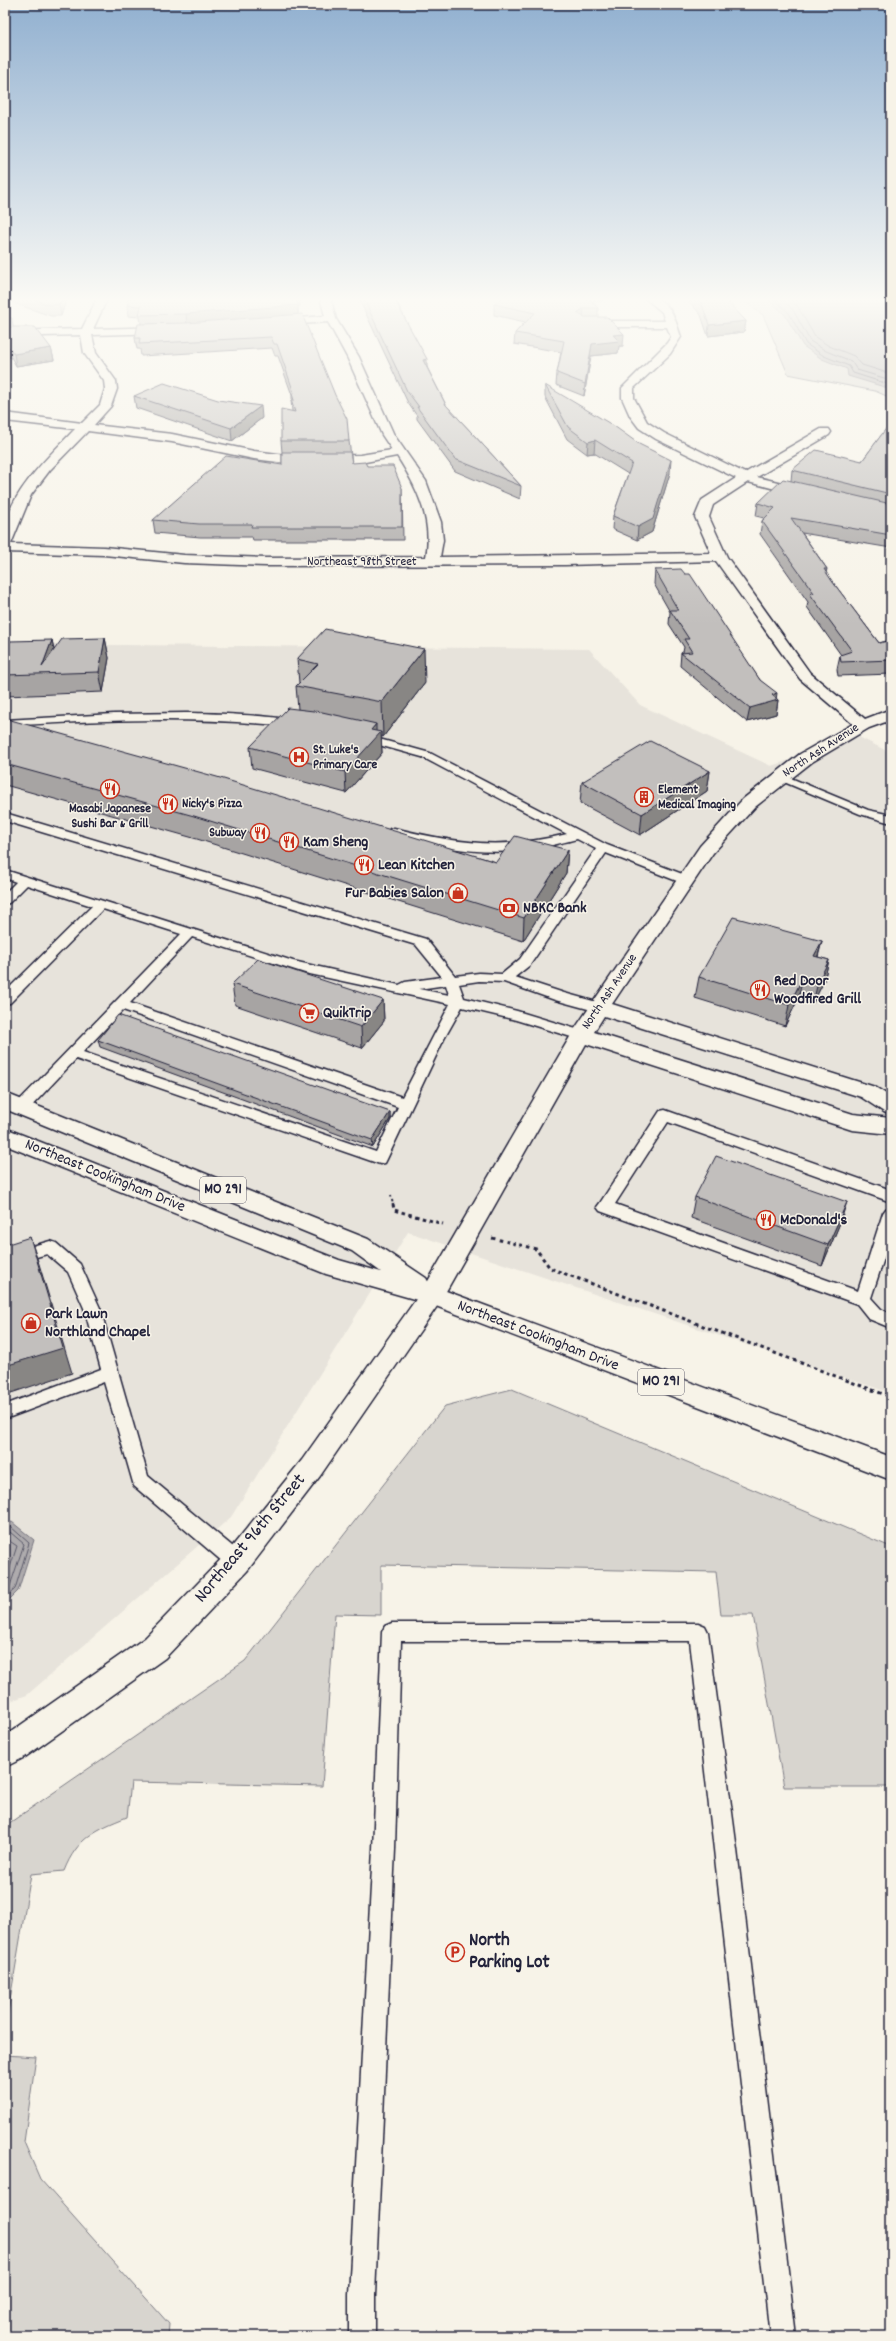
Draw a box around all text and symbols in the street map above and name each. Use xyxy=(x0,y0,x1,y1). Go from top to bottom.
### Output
street label: Northeast 98th Street xyxy=(307,553,417,572)
street label: North Ash Avenue xyxy=(779,719,863,783)
place label: St. Luke's Primary Care xyxy=(313,741,378,775)
hospital icon: St. Luke's Primary Care xyxy=(288,746,310,768)
restaurant icon: Masabi Japanese Sushi Bar & Grill xyxy=(99,778,121,800)
place label: Element Medical Imaging xyxy=(658,781,736,815)
building icon: Element Medical Imaging xyxy=(633,786,655,808)
restaurant icon: Nicky's Pizza xyxy=(157,793,179,815)
place label: Nicky's Pizza xyxy=(182,795,243,814)
place label: Masabi Japanese Sushi Bar & Grill xyxy=(69,800,151,834)
restaurant icon: Subway xyxy=(249,822,271,844)
place label: Subway xyxy=(209,824,247,843)
restaurant icon: Kam Sheng xyxy=(278,831,300,853)
place label: Kam Sheng xyxy=(303,831,368,854)
restaurant icon: Lean Kitchen xyxy=(353,854,375,876)
place label: Lean Kitchen xyxy=(378,854,455,877)
place label: Fur Babies Salon xyxy=(345,882,444,905)
shop icon: Fur Babies Salon xyxy=(447,882,469,904)
bank icon: NBKC Bank xyxy=(498,897,520,919)
place label: NBKC Bank xyxy=(523,897,587,920)
street label: North Ash Avenue xyxy=(578,950,643,1034)
place label: Red Door Woodfired Grill xyxy=(774,970,861,1011)
restaurant icon: Red Door Woodfired Grill xyxy=(749,979,771,1001)
supermarket icon: QuikTrip xyxy=(298,1002,320,1024)
place label: QuikTrip xyxy=(323,1002,371,1025)
street label: Northeast Cookingham Drive xyxy=(21,1133,189,1219)
road number: MO 291 xyxy=(200,1177,246,1203)
restaurant icon: McDonald's xyxy=(755,1209,777,1231)
place label: McDonald's xyxy=(780,1209,848,1232)
street label: Northeast Cookingham Drive xyxy=(454,1295,622,1377)
place label: Park Lawn Northland Chapel xyxy=(45,1303,150,1344)
shop icon: Park Lawn Northland Chapel xyxy=(20,1312,42,1334)
road number: MO 291 xyxy=(638,1369,684,1395)
street label: Northeast 96th Street xyxy=(189,1468,313,1610)
place label: North Parking Lot xyxy=(469,1928,550,1977)
parking icon: North Parking Lot xyxy=(444,1941,466,1963)

